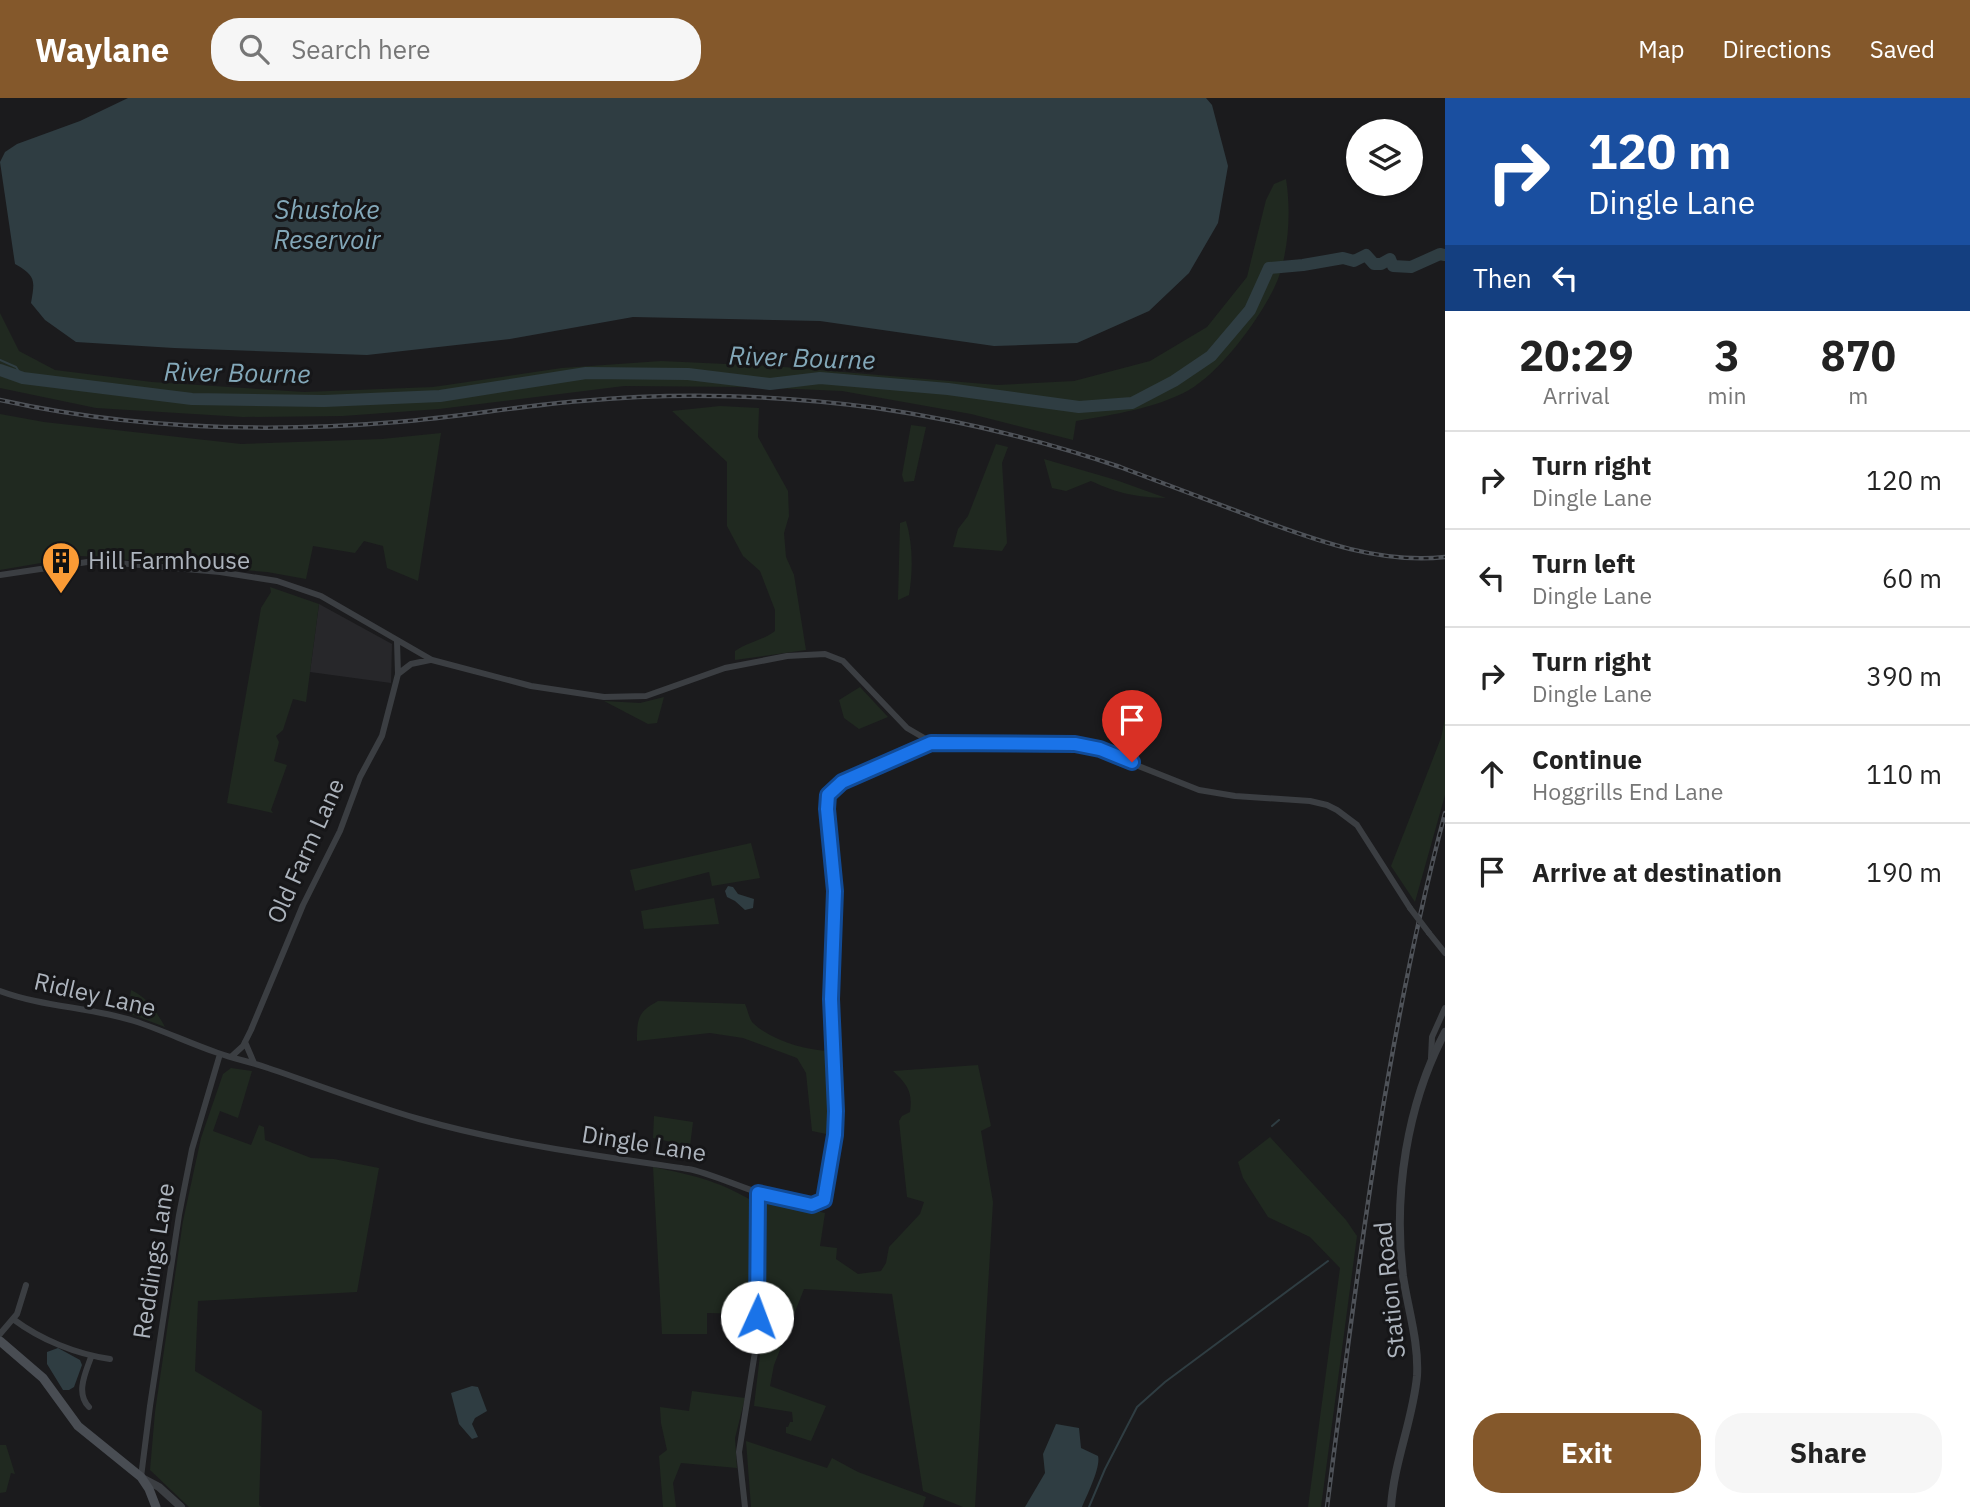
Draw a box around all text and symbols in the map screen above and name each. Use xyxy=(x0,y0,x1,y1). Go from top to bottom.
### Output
search box xyxy=(211,18,701,81)
text: Waylane xyxy=(35,28,169,71)
icon: search xyxy=(235,30,273,68)
text: Search here xyxy=(291,32,431,66)
text: Map xyxy=(1638,33,1684,65)
text: Directions xyxy=(1722,33,1832,65)
text: Saved xyxy=(1870,33,1935,65)
map controls xyxy=(1346,119,1423,196)
button: layers xyxy=(1346,119,1423,196)
text: 120 m xyxy=(1588,119,1732,182)
icon: right xyxy=(1473,126,1564,217)
text: Dingle Lane xyxy=(1588,181,1755,223)
water label: Shustoke Reservoir xyxy=(273,192,382,256)
icon: left xyxy=(1546,259,1584,297)
text: Then xyxy=(1473,261,1532,295)
text: 20:29 xyxy=(1519,328,1634,383)
text: 3 xyxy=(1714,328,1740,383)
text: 870 xyxy=(1820,328,1896,383)
water label: River Bourne xyxy=(728,337,876,377)
water label: River Bourne xyxy=(163,354,311,390)
text: Arrival xyxy=(1543,380,1610,410)
text: min xyxy=(1708,380,1746,410)
text: m xyxy=(1848,380,1868,410)
text: Turn right xyxy=(1532,448,1651,482)
icon: right xyxy=(1473,461,1511,499)
text: 120 m xyxy=(1866,463,1942,497)
text: Dingle Lane xyxy=(1532,482,1652,512)
building icon: Hill Farmhouse xyxy=(40,540,82,595)
place label: Hill Farmhouse xyxy=(88,544,250,576)
text: Turn left xyxy=(1532,546,1635,580)
icon: left xyxy=(1473,559,1511,597)
text: 60 m xyxy=(1882,561,1942,595)
text: Dingle Lane xyxy=(1532,580,1652,610)
text: Turn right xyxy=(1532,644,1651,678)
icon: right xyxy=(1473,657,1511,695)
text: 390 m xyxy=(1866,659,1942,693)
text: Dingle Lane xyxy=(1532,678,1652,708)
pin xyxy=(1102,690,1162,762)
icon: arrive xyxy=(1113,701,1151,739)
text: Continue xyxy=(1532,742,1642,776)
icon: ahead xyxy=(1473,755,1511,793)
text: 110 m xyxy=(1866,757,1942,791)
street label: Old Farm Lane xyxy=(259,773,351,928)
text: Hoggrills End Lane xyxy=(1532,776,1723,806)
icon: arrive xyxy=(1473,853,1511,891)
text: Arrive at destination xyxy=(1532,855,1782,889)
text: 190 m xyxy=(1866,855,1942,889)
street label: Ridley Lane xyxy=(31,964,159,1024)
street label: Dingle Lane xyxy=(580,1117,709,1169)
street label: Reddings Lane xyxy=(125,1181,181,1341)
street label: Station Road xyxy=(1366,1220,1412,1360)
position arrow xyxy=(720,1280,794,1354)
button: Exit xyxy=(1473,1413,1701,1493)
button: Share xyxy=(1715,1413,1942,1493)

